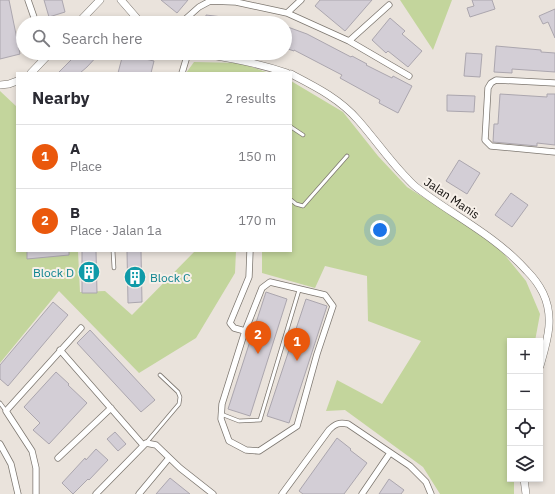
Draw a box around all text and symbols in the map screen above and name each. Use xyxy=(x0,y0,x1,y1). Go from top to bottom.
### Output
search box xyxy=(16,16,292,60)
icon: search xyxy=(30,27,52,49)
text: Search here xyxy=(62,29,142,48)
text: Nearby xyxy=(32,87,90,109)
text: 2 results xyxy=(225,90,276,107)
text: A xyxy=(70,139,80,158)
text: 1 xyxy=(41,148,49,165)
text: 150 m xyxy=(238,148,276,165)
text: Place xyxy=(70,158,102,175)
street label: Jalan Manis xyxy=(421,174,483,222)
text: B xyxy=(70,203,80,222)
text: 2 xyxy=(41,212,49,229)
text: 170 m xyxy=(238,212,276,229)
your location xyxy=(370,220,390,240)
text: Place · Jalan 1a xyxy=(70,222,162,239)
building icon: Block D xyxy=(76,259,102,285)
building icon: Block C xyxy=(122,264,148,290)
place label: Block D xyxy=(33,265,74,280)
place label: Block C xyxy=(150,270,191,285)
pin: 2 xyxy=(245,321,271,354)
pin: 1 xyxy=(284,328,310,361)
map controls xyxy=(507,338,543,482)
button: + xyxy=(507,338,543,374)
button: − xyxy=(507,374,543,410)
button: locate xyxy=(507,410,543,446)
button: layers xyxy=(507,446,543,482)

